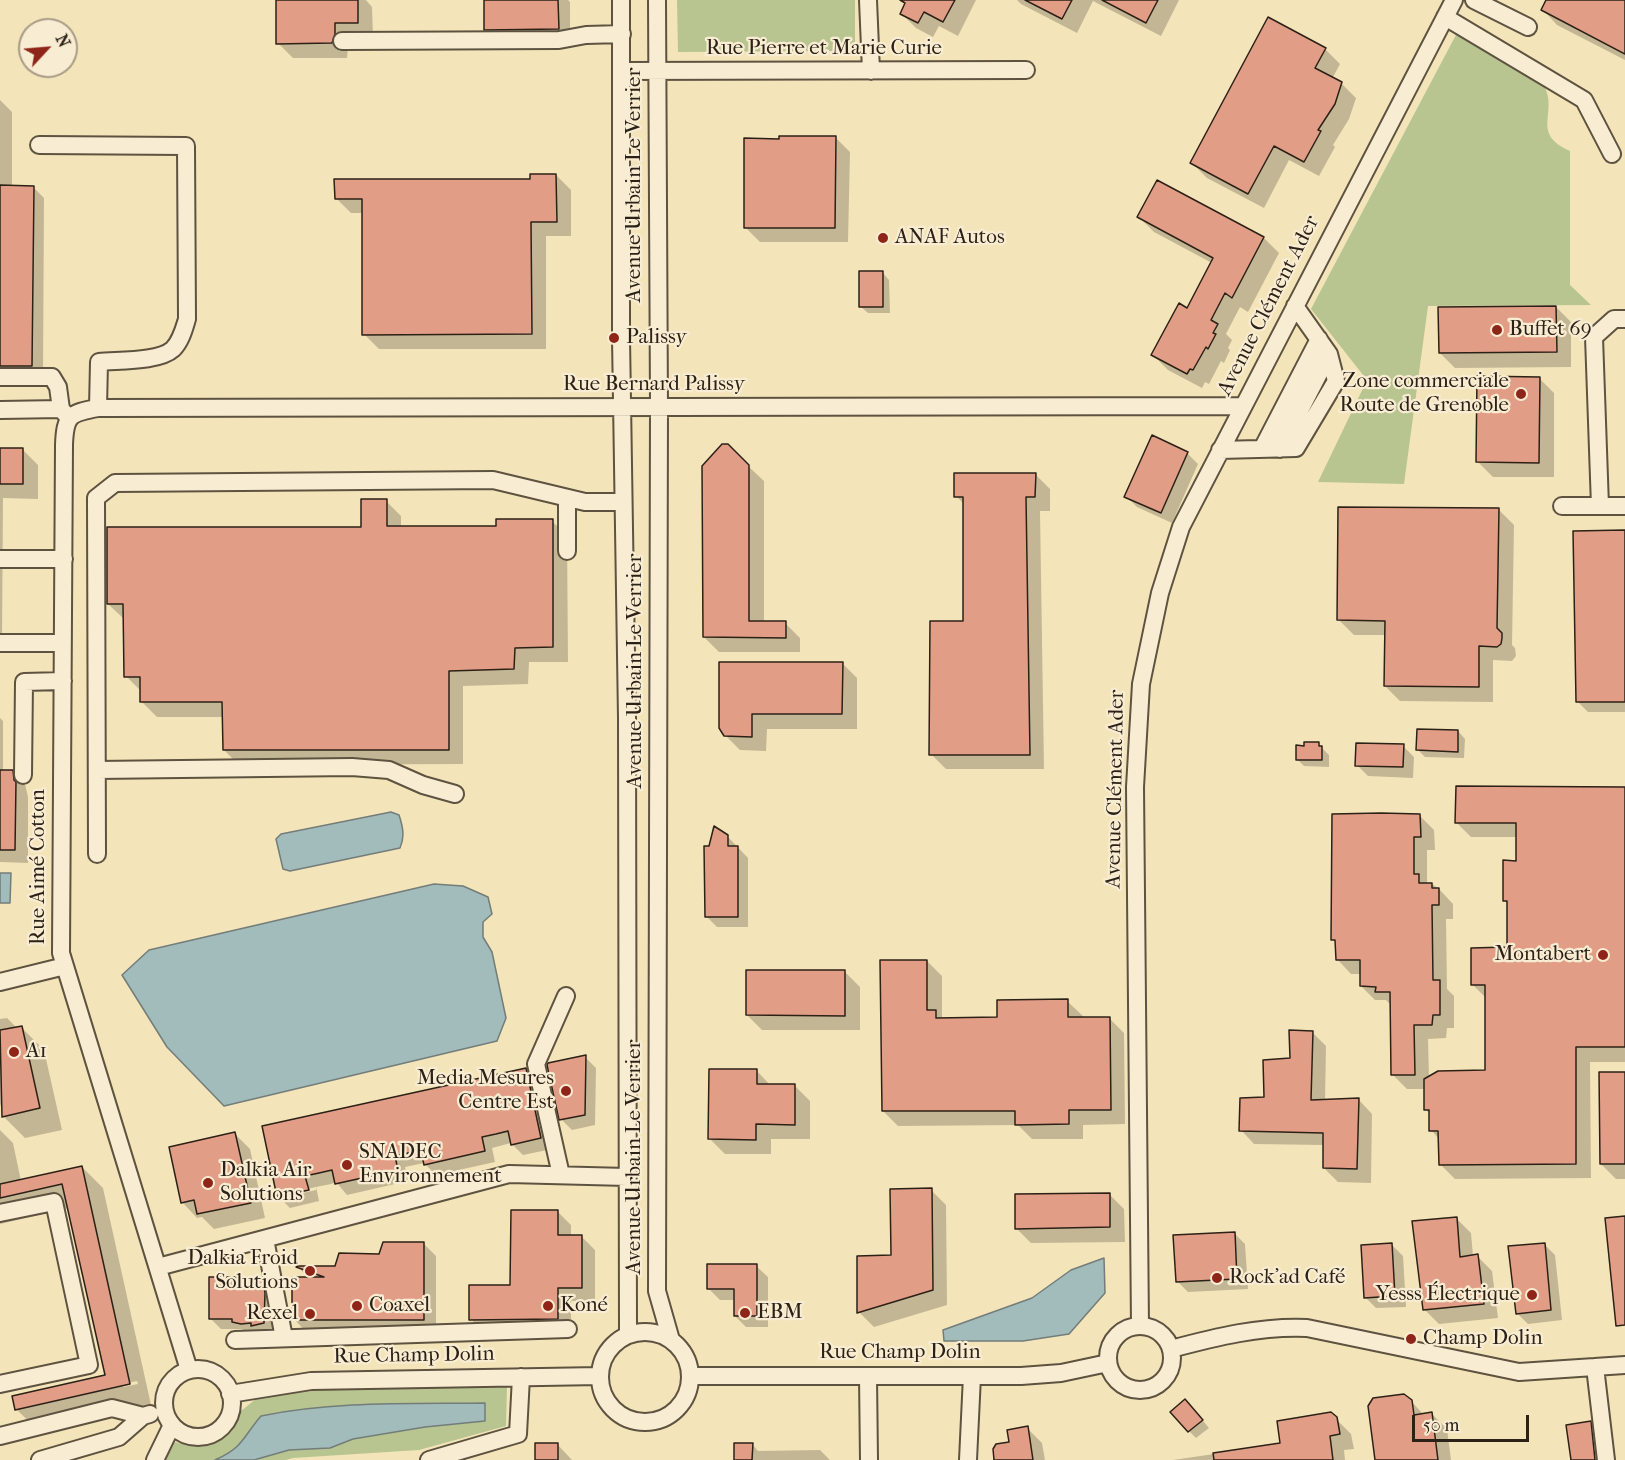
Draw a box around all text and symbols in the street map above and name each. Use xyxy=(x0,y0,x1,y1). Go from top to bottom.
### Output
north arrow xyxy=(18,18,78,78)
text: N xyxy=(52,31,74,50)
street label: Rue Pierre et Marie Curie xyxy=(706,36,942,62)
street label: Avenue Urbain Le Verrier xyxy=(622,68,648,302)
street label: Avenue Clément Ader xyxy=(1213,212,1325,400)
place label: ANAF Autos xyxy=(895,225,1005,251)
marker: ANAF Autos xyxy=(876,231,890,245)
place label: Buffet 69 xyxy=(1509,317,1592,343)
marker: Buffet 69 xyxy=(1490,323,1504,337)
place label: Palissy xyxy=(626,325,687,351)
marker: Palissy xyxy=(607,331,621,345)
place label: Zone commerciale Route de Grenoble xyxy=(1340,369,1509,419)
street label: Rue Bernard Palissy xyxy=(563,372,745,398)
marker: Zone commerciale Route de Grenoble xyxy=(1514,387,1528,401)
street label: Avenue Urbain Le Verrier xyxy=(623,554,649,788)
street label: Avenue Clément Ader xyxy=(1102,689,1130,889)
street label: Rue Aimé Cotton xyxy=(26,789,52,945)
place label: Montabert xyxy=(1494,942,1591,968)
marker: Montabert xyxy=(1596,948,1610,962)
place label: A1 xyxy=(26,1039,47,1065)
street label: Avenue Urbain Le Verrier xyxy=(622,1040,648,1274)
marker: A1 xyxy=(7,1045,21,1059)
place label: Media Mesures Centre Est xyxy=(417,1066,554,1116)
marker: Media Mesures Centre Est xyxy=(559,1084,573,1098)
place label: SNADEC Environnement xyxy=(359,1140,502,1190)
place label: Dalkia Air Solutions xyxy=(220,1158,312,1208)
marker: SNADEC Environnement xyxy=(340,1158,354,1172)
marker: Dalkia Air Solutions xyxy=(201,1176,215,1190)
place label: Dalkia Froid Solutions xyxy=(187,1246,298,1296)
marker: Dalkia Froid Solutions xyxy=(303,1264,317,1278)
place label: Rock'ad Café xyxy=(1229,1265,1345,1291)
marker: Rock'ad Café xyxy=(1210,1271,1224,1285)
place label: Yesss Électrique xyxy=(1376,1282,1520,1308)
marker: Yesss Électrique xyxy=(1525,1288,1539,1302)
place label: Coaxel xyxy=(369,1293,430,1319)
place label: Koné xyxy=(560,1293,608,1319)
marker: Coaxel xyxy=(350,1299,364,1313)
marker: Koné xyxy=(541,1299,555,1313)
place label: EBM xyxy=(757,1300,803,1326)
place label: Rexel xyxy=(246,1301,298,1327)
marker: EBM xyxy=(738,1306,752,1320)
marker: Rexel xyxy=(303,1307,317,1321)
place label: Champ Dolin xyxy=(1423,1326,1543,1352)
marker: Champ Dolin xyxy=(1404,1332,1418,1346)
street label: Rue Champ Dolin xyxy=(819,1340,981,1366)
street label: Rue Champ Dolin xyxy=(333,1342,495,1370)
scale bar xyxy=(1415,1403,1532,1441)
text: 50 m xyxy=(1423,1415,1459,1436)

